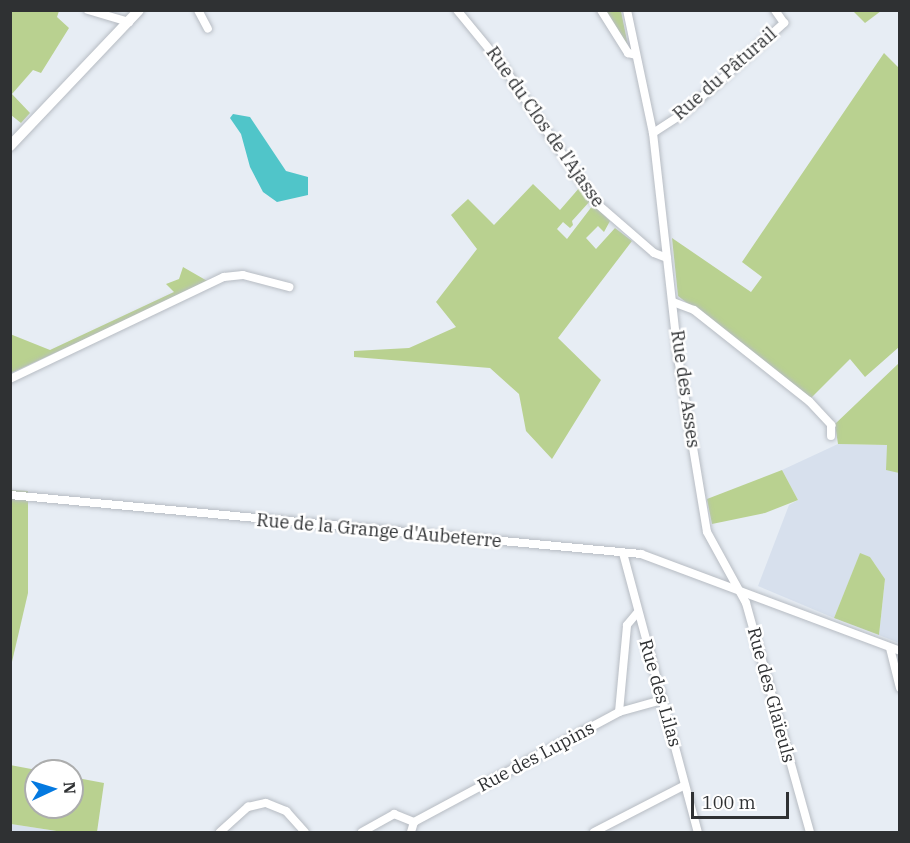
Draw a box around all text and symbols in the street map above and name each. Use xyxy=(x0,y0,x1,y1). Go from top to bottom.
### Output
street label: Rue du Pâturail xyxy=(669,23,781,125)
street label: Rue du Clos de l'Ajasse xyxy=(481,43,609,211)
street label: Rue des Asses xyxy=(666,329,704,449)
street label: Rue de la Grange d'Aubeterre xyxy=(256,510,502,552)
street label: Rue des Glaïeuls xyxy=(743,625,799,765)
street label: Rue des Lilas xyxy=(634,637,686,749)
street label: Rue des Lupins xyxy=(474,717,598,797)
north arrow xyxy=(24,759,84,819)
scale bar xyxy=(694,780,792,818)
text: N xyxy=(60,781,80,795)
text: 100 m xyxy=(702,791,756,814)

